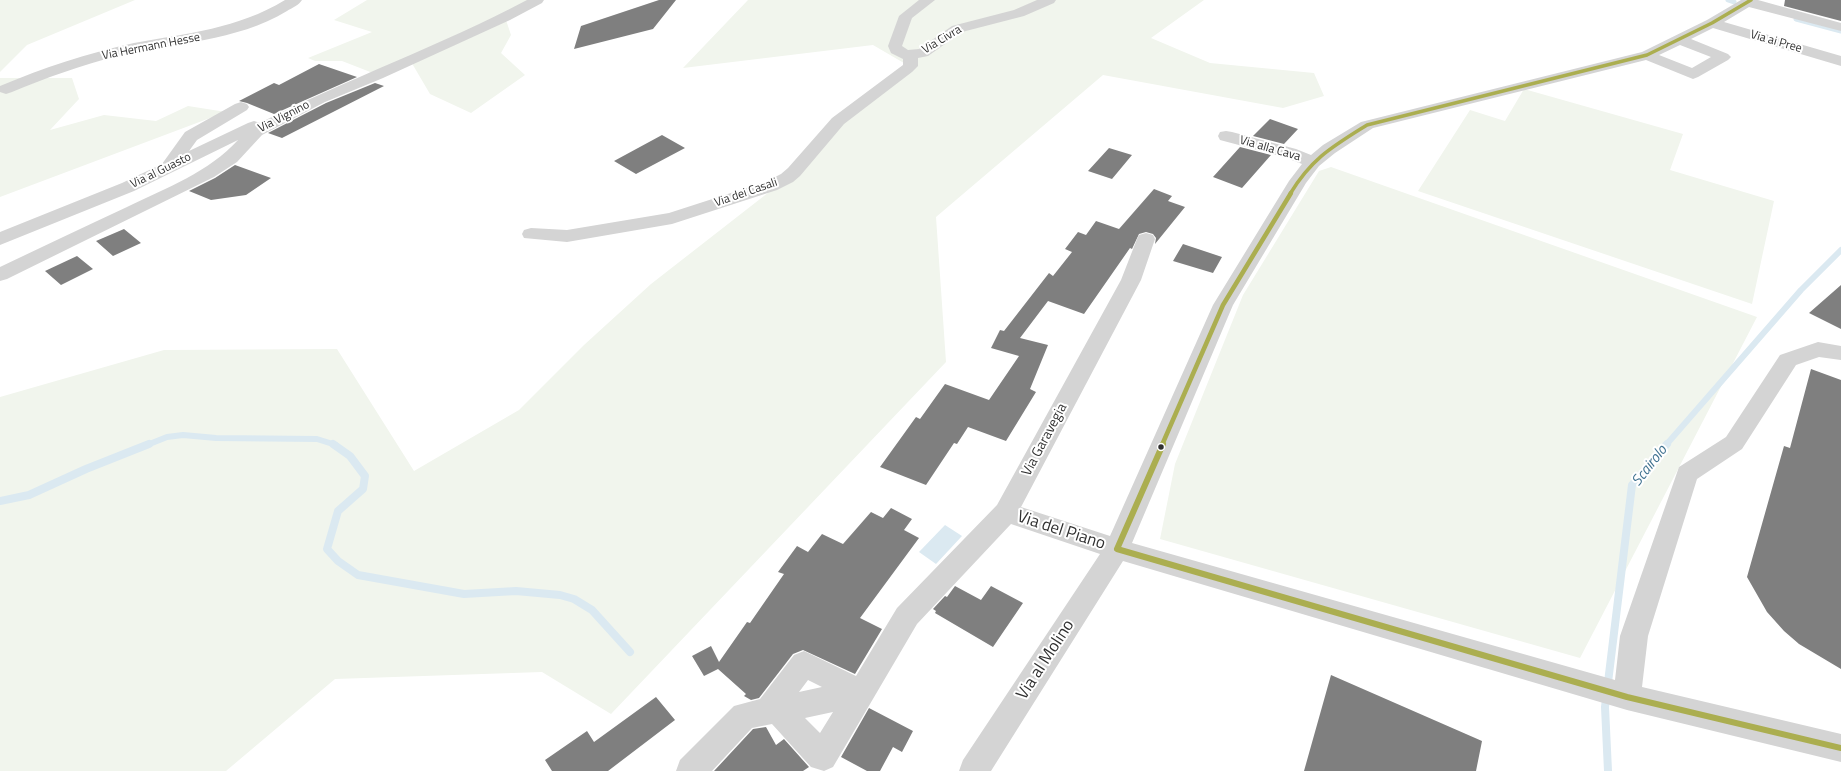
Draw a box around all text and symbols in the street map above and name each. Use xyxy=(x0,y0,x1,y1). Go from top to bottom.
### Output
street label: Via Civra xyxy=(920,23,964,57)
street label: Via ai Pree xyxy=(1749,28,1803,56)
street label: Via Hermann Hesse xyxy=(101,30,201,64)
street label: Via Vignino xyxy=(256,98,312,136)
street label: Via alla Cava xyxy=(1238,133,1302,165)
street label: Via al Guasto xyxy=(128,150,194,192)
street label: Via dei Casali xyxy=(713,176,779,210)
street label: Via Garavegia xyxy=(1019,401,1071,479)
unlabelled marker xyxy=(1156,442,1166,452)
water label: Scairolo xyxy=(1629,442,1671,490)
street label: Via del Piano xyxy=(1014,507,1108,555)
street label: Via al Molino xyxy=(1013,616,1079,704)

